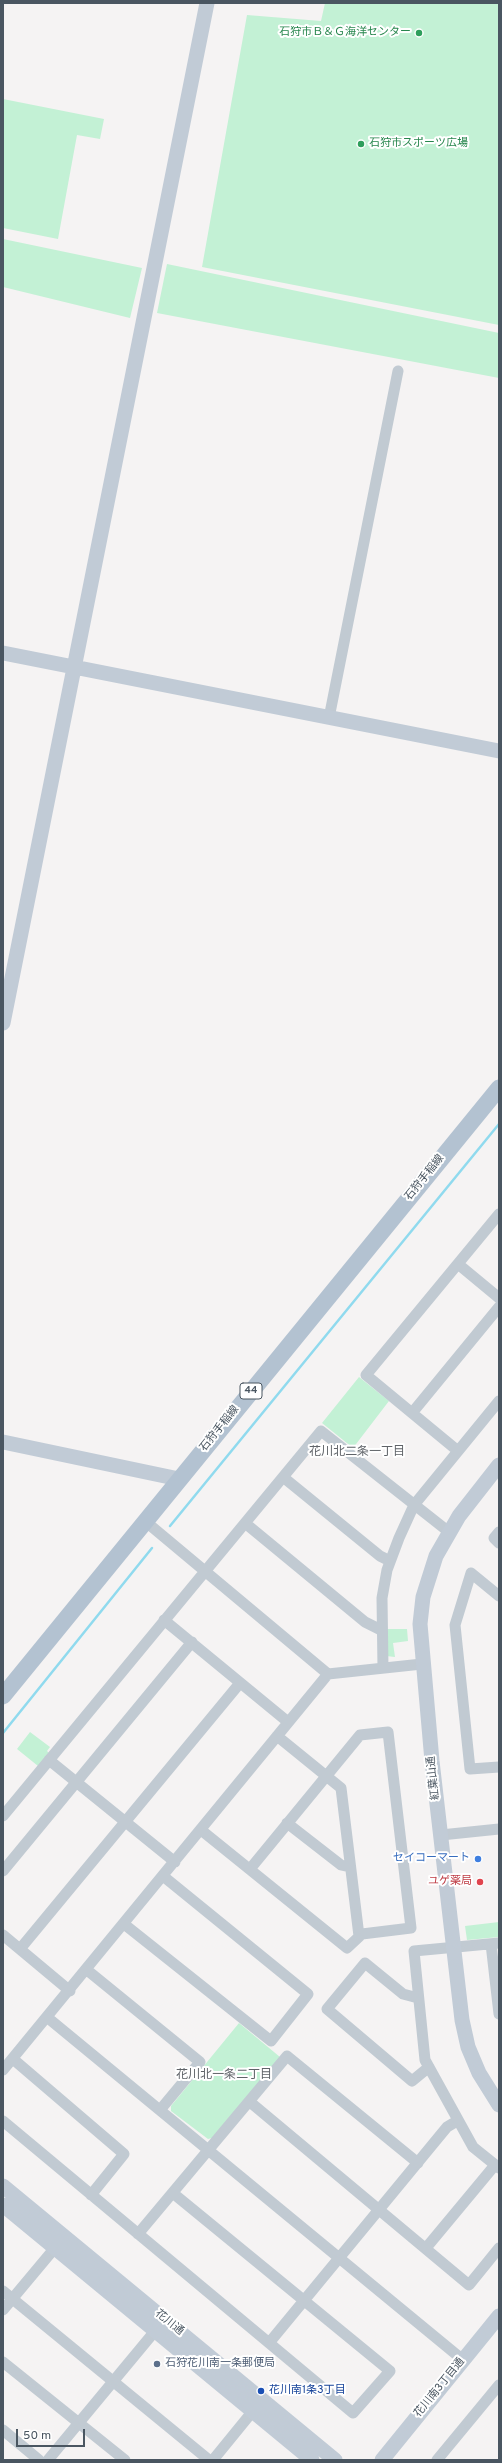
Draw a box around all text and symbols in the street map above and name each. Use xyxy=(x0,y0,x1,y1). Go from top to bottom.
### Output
place label: 石狩市Ｂ＆Ｇ海洋センター xyxy=(279,26,411,40)
marker: 石狩市Ｂ＆Ｇ海洋センター xyxy=(414,28,424,38)
place label: 石狩市スポーツ広場 xyxy=(369,137,468,151)
marker: 石狩市スポーツ広場 xyxy=(356,139,366,149)
street label: 石狩手稲線 xyxy=(403,1152,447,1204)
road number: 44 xyxy=(240,1383,262,1399)
street label: 石狩手稲線 xyxy=(198,1403,242,1455)
district label: 花川北二条一丁目 xyxy=(309,1446,405,1460)
street label: 紅葉山通 xyxy=(425,1755,443,1801)
place label: セイコーマート xyxy=(393,1852,470,1866)
marker: セイコーマート xyxy=(473,1854,483,1864)
place label: ユゲ薬局 xyxy=(428,1875,472,1889)
marker: ユゲ薬局 xyxy=(475,1877,485,1887)
district label: 花川北一条二丁目 xyxy=(176,2069,272,2083)
street label: 花川通 xyxy=(152,2307,186,2339)
street label: 花川南3丁目通 xyxy=(412,2356,468,2420)
place label: 石狩花川南一条郵便局 xyxy=(165,2357,275,2371)
marker: 石狩花川南一条郵便局 xyxy=(152,2359,162,2369)
place label: 花川南1条3丁目 xyxy=(269,2384,346,2398)
marker: 花川南1条3丁目 xyxy=(256,2386,266,2396)
scale bar xyxy=(18,2421,87,2447)
text: 50 m xyxy=(23,2428,51,2444)

